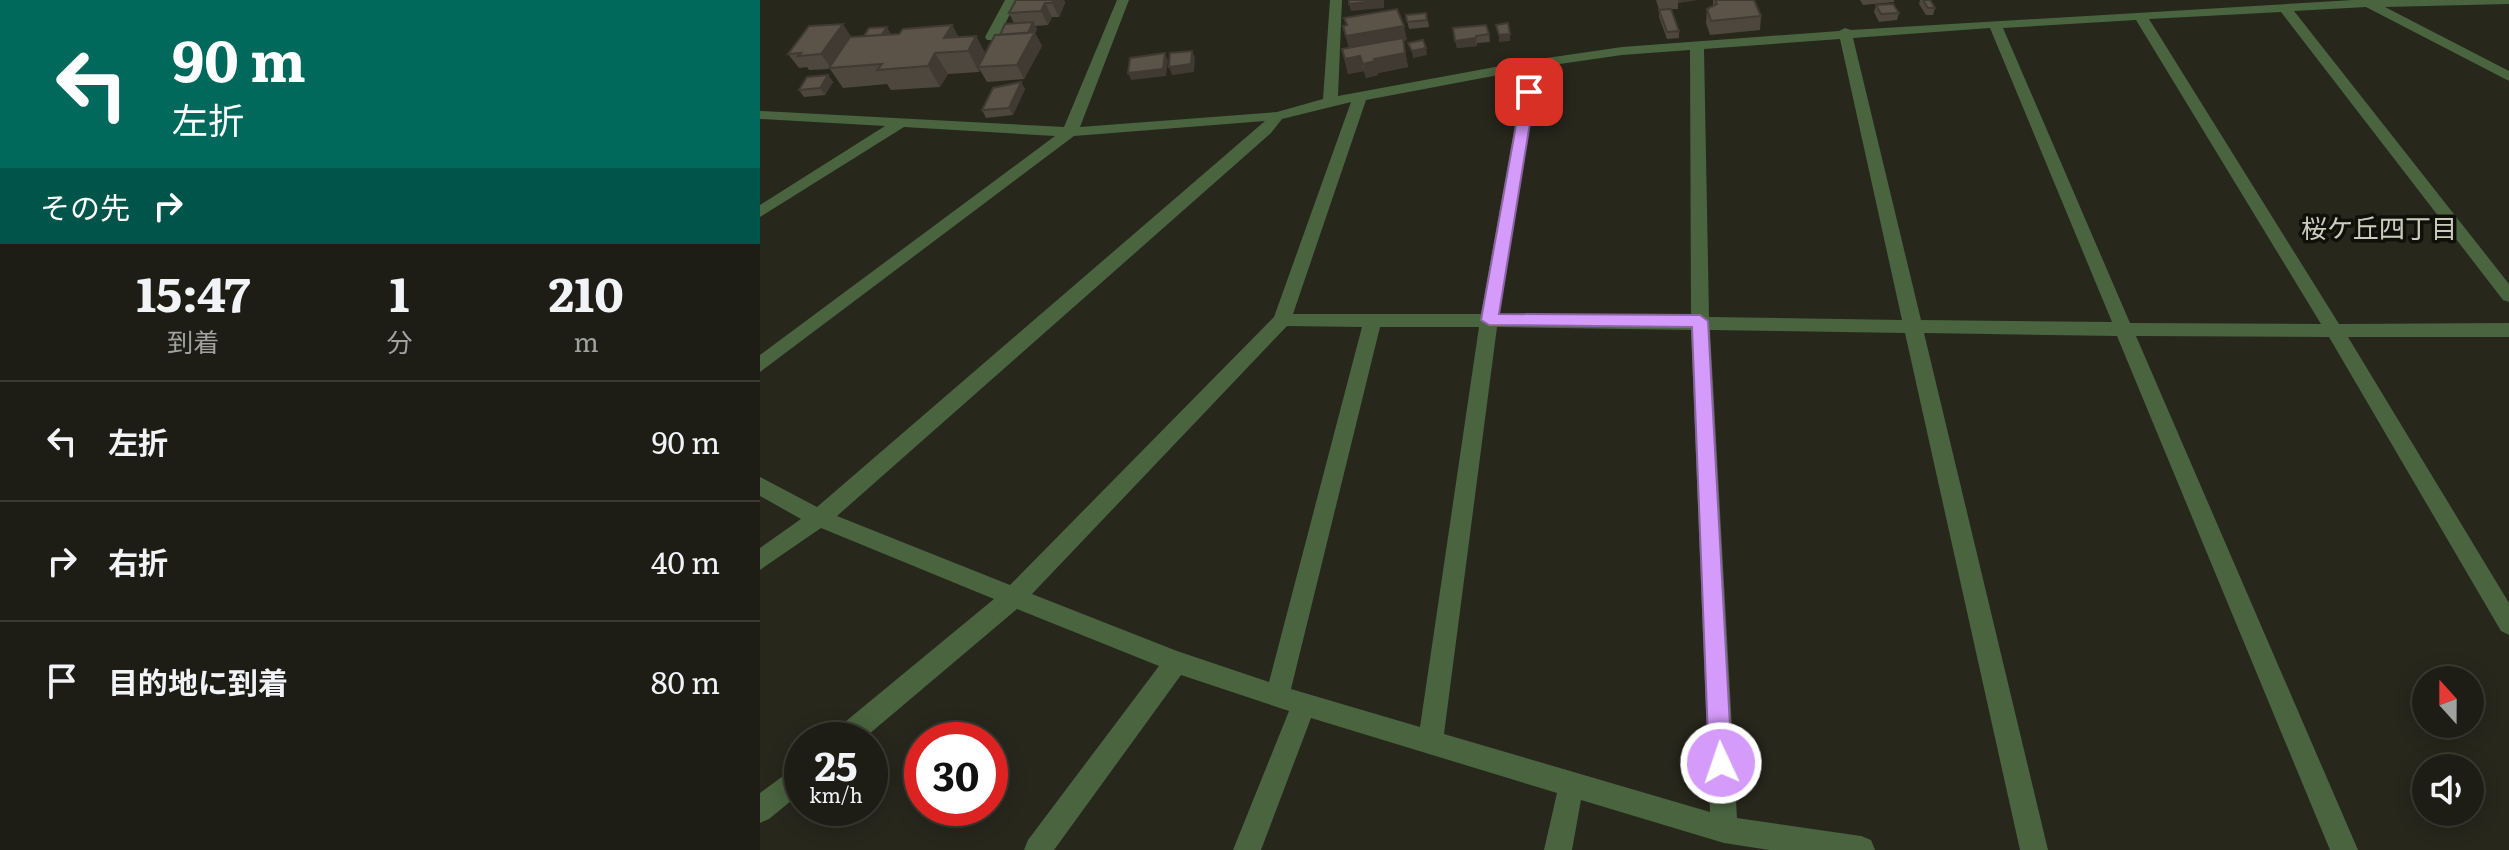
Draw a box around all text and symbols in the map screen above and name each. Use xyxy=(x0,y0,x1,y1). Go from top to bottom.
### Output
text: 90 m xyxy=(172,16,306,99)
icon: left xyxy=(40,32,144,136)
pin xyxy=(1495,58,1563,126)
icon: arrive xyxy=(1507,70,1551,114)
text: 左折 xyxy=(172,92,244,145)
text: その先 xyxy=(40,184,130,228)
icon: right xyxy=(146,184,190,228)
district label: 桜ケ丘四丁目 xyxy=(2301,207,2457,246)
text: 15:47 xyxy=(136,256,250,327)
text: 1 xyxy=(390,256,409,327)
text: 210 xyxy=(549,256,624,327)
text: 到着 xyxy=(167,321,219,360)
text: 分 xyxy=(386,321,412,360)
text: m xyxy=(574,321,599,360)
icon: left xyxy=(40,419,84,463)
text: 左折 xyxy=(108,419,168,463)
text: 90 m xyxy=(652,419,720,463)
icon: right xyxy=(40,539,84,583)
text: 右折 xyxy=(108,539,168,583)
text: 40 m xyxy=(651,539,720,583)
icon: arrive xyxy=(40,659,84,703)
text: 目的地に到着 xyxy=(108,659,288,703)
text: 80 m xyxy=(651,659,720,703)
north arrow xyxy=(2412,666,2484,738)
map controls xyxy=(2412,666,2484,826)
position arrow xyxy=(1679,721,1763,805)
speed limit sign: 30 xyxy=(904,722,1008,826)
text: 25 xyxy=(814,734,858,793)
button: sound xyxy=(2412,754,2484,826)
text: km/h xyxy=(809,779,863,809)

